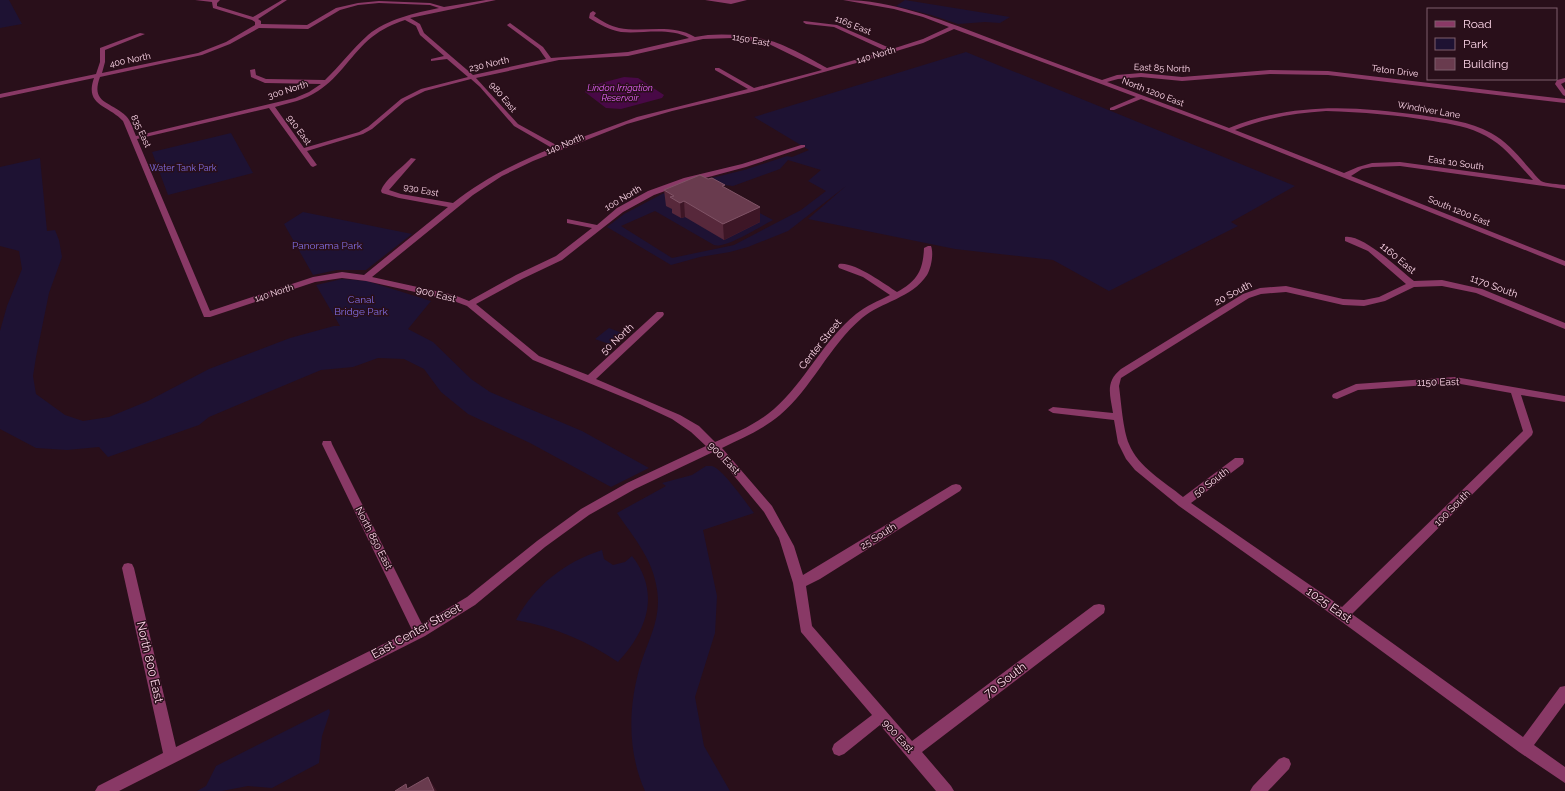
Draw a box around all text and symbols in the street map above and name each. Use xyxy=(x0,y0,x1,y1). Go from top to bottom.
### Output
legend xyxy=(1427,8,1557,80)
street label: 1165 East xyxy=(833,13,873,37)
text: Road xyxy=(1463,17,1492,31)
street label: 1150 East xyxy=(731,32,771,48)
text: Park xyxy=(1463,37,1488,51)
street label: 140 North xyxy=(855,45,897,65)
street label: 400 North xyxy=(108,51,152,69)
street label: 230 North xyxy=(468,55,510,73)
text: Building xyxy=(1463,57,1509,71)
street label: East 85 North xyxy=(1134,62,1190,74)
street label: Teton Drive xyxy=(1371,63,1420,79)
street label: North 1200 East xyxy=(1121,76,1185,108)
street label: 300 North xyxy=(267,79,309,101)
street label: 980 East xyxy=(488,80,518,114)
water label: Lindon Irrigation Reservoir xyxy=(587,83,653,103)
street label: Windriver Lane xyxy=(1397,100,1462,121)
street label: 835 East xyxy=(129,113,153,149)
street label: 910 East xyxy=(285,113,313,147)
street label: 140 North xyxy=(545,132,585,156)
street label: East 10 South xyxy=(1428,154,1484,172)
park label: Water Tank Park xyxy=(149,163,217,173)
street label: 930 East xyxy=(403,182,439,198)
street label: 100 North xyxy=(603,183,643,213)
street label: South 1200 East xyxy=(1426,194,1492,228)
park label: Panorama Park xyxy=(292,240,363,251)
street label: 1160 East xyxy=(1378,240,1418,276)
street label: 1170 South xyxy=(1469,272,1519,300)
street label: 20 South xyxy=(1212,278,1254,307)
street label: 140 North xyxy=(253,282,295,304)
street label: 900 East xyxy=(415,284,458,304)
park label: Canal Bridge Park xyxy=(334,294,388,317)
street label: Center Street xyxy=(796,316,844,371)
street label: 50 North xyxy=(598,321,636,357)
street label: 1150 East xyxy=(1417,376,1460,388)
street label: 900 East xyxy=(706,440,742,477)
street label: 50 South xyxy=(1191,465,1231,499)
street label: 100 South xyxy=(1432,488,1472,528)
street label: North 850 East xyxy=(354,505,395,572)
street label: 25 South xyxy=(858,521,898,551)
street label: 1025 East xyxy=(1304,584,1354,626)
street label: East Center Street xyxy=(369,601,463,661)
street label: North 800 East xyxy=(134,620,166,704)
street label: 70 South xyxy=(981,660,1029,700)
street label: 900 East xyxy=(880,717,916,755)

